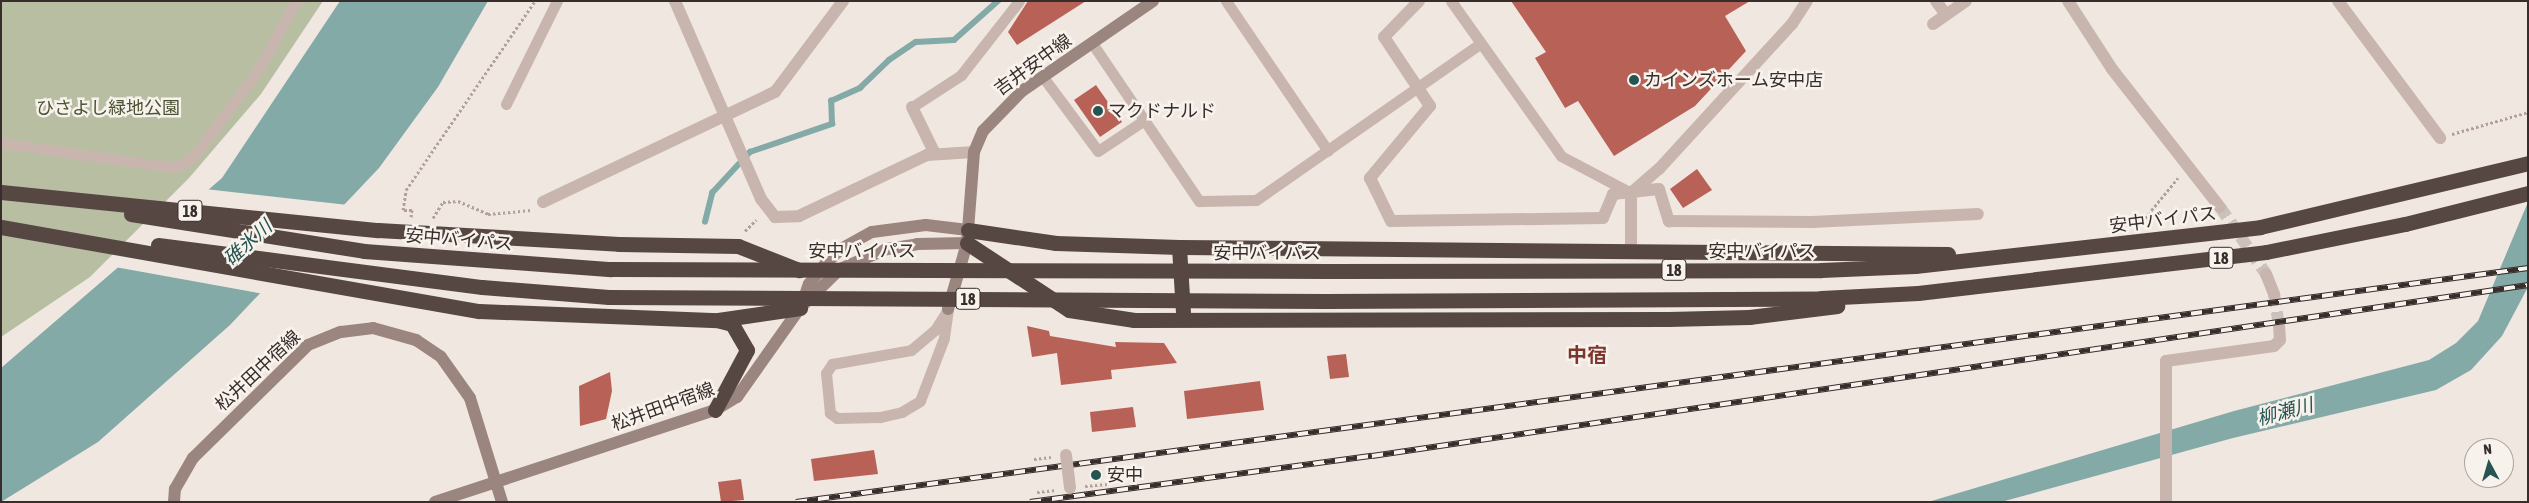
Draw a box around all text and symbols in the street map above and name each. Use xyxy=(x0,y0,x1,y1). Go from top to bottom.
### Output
street label: 吉井安中線 xyxy=(990,30,1076,100)
place label: カインズホーム安中店 xyxy=(1644,69,1824,91)
marker: カインズホーム安中店 xyxy=(1628,74,1640,86)
park label: ひさよし緑地公園 xyxy=(36,97,180,119)
place label: マクドナルド xyxy=(1108,100,1216,122)
marker: マクドナルド xyxy=(1092,105,1104,117)
road number: 18 xyxy=(176,198,204,225)
street label: 安中バイパス xyxy=(2108,203,2218,237)
water label: 碓氷川 xyxy=(219,215,277,271)
street label: 安中バイパス xyxy=(404,225,514,255)
street label: 安中バイパス xyxy=(808,240,916,262)
street label: 安中バイパス xyxy=(1708,240,1816,262)
street label: 安中バイパス xyxy=(1213,242,1321,264)
road number: 18 xyxy=(2207,244,2235,272)
road number: 18 xyxy=(1660,256,1688,284)
road number: 18 xyxy=(954,286,982,312)
street label: 松井田中宿線 xyxy=(211,326,305,416)
district label: 中宿 xyxy=(1567,342,1607,366)
street label: 松井田中宿線 xyxy=(609,378,717,436)
water label: 柳瀬川 xyxy=(2255,394,2315,430)
north arrow xyxy=(2464,438,2514,488)
text: N xyxy=(2483,441,2492,457)
place label: 安中 xyxy=(1107,464,1143,486)
marker: 安中 xyxy=(1089,468,1103,482)

